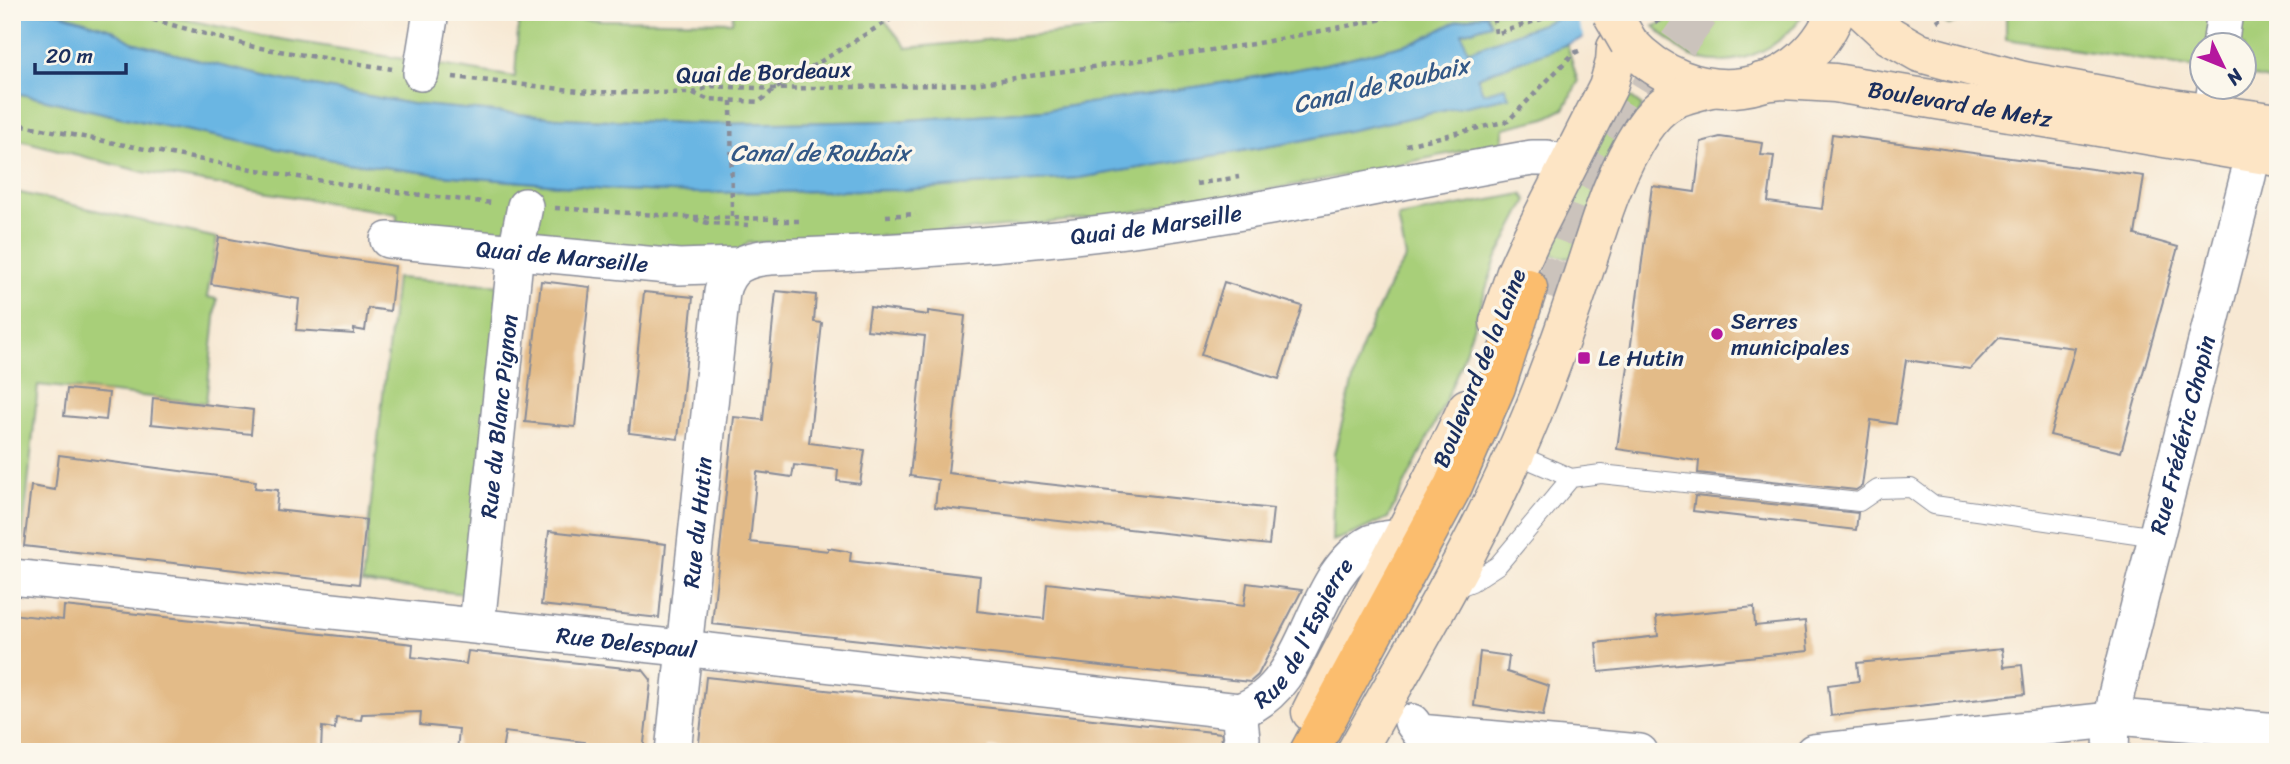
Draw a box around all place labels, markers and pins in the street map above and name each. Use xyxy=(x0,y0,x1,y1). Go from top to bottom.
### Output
place label: Serres municipales xyxy=(1731,301,1850,368)
marker: Serres municipales xyxy=(1709,326,1725,342)
place label: Le Hutin xyxy=(1598,338,1684,379)
marker: Le Hutin xyxy=(1576,350,1592,366)

